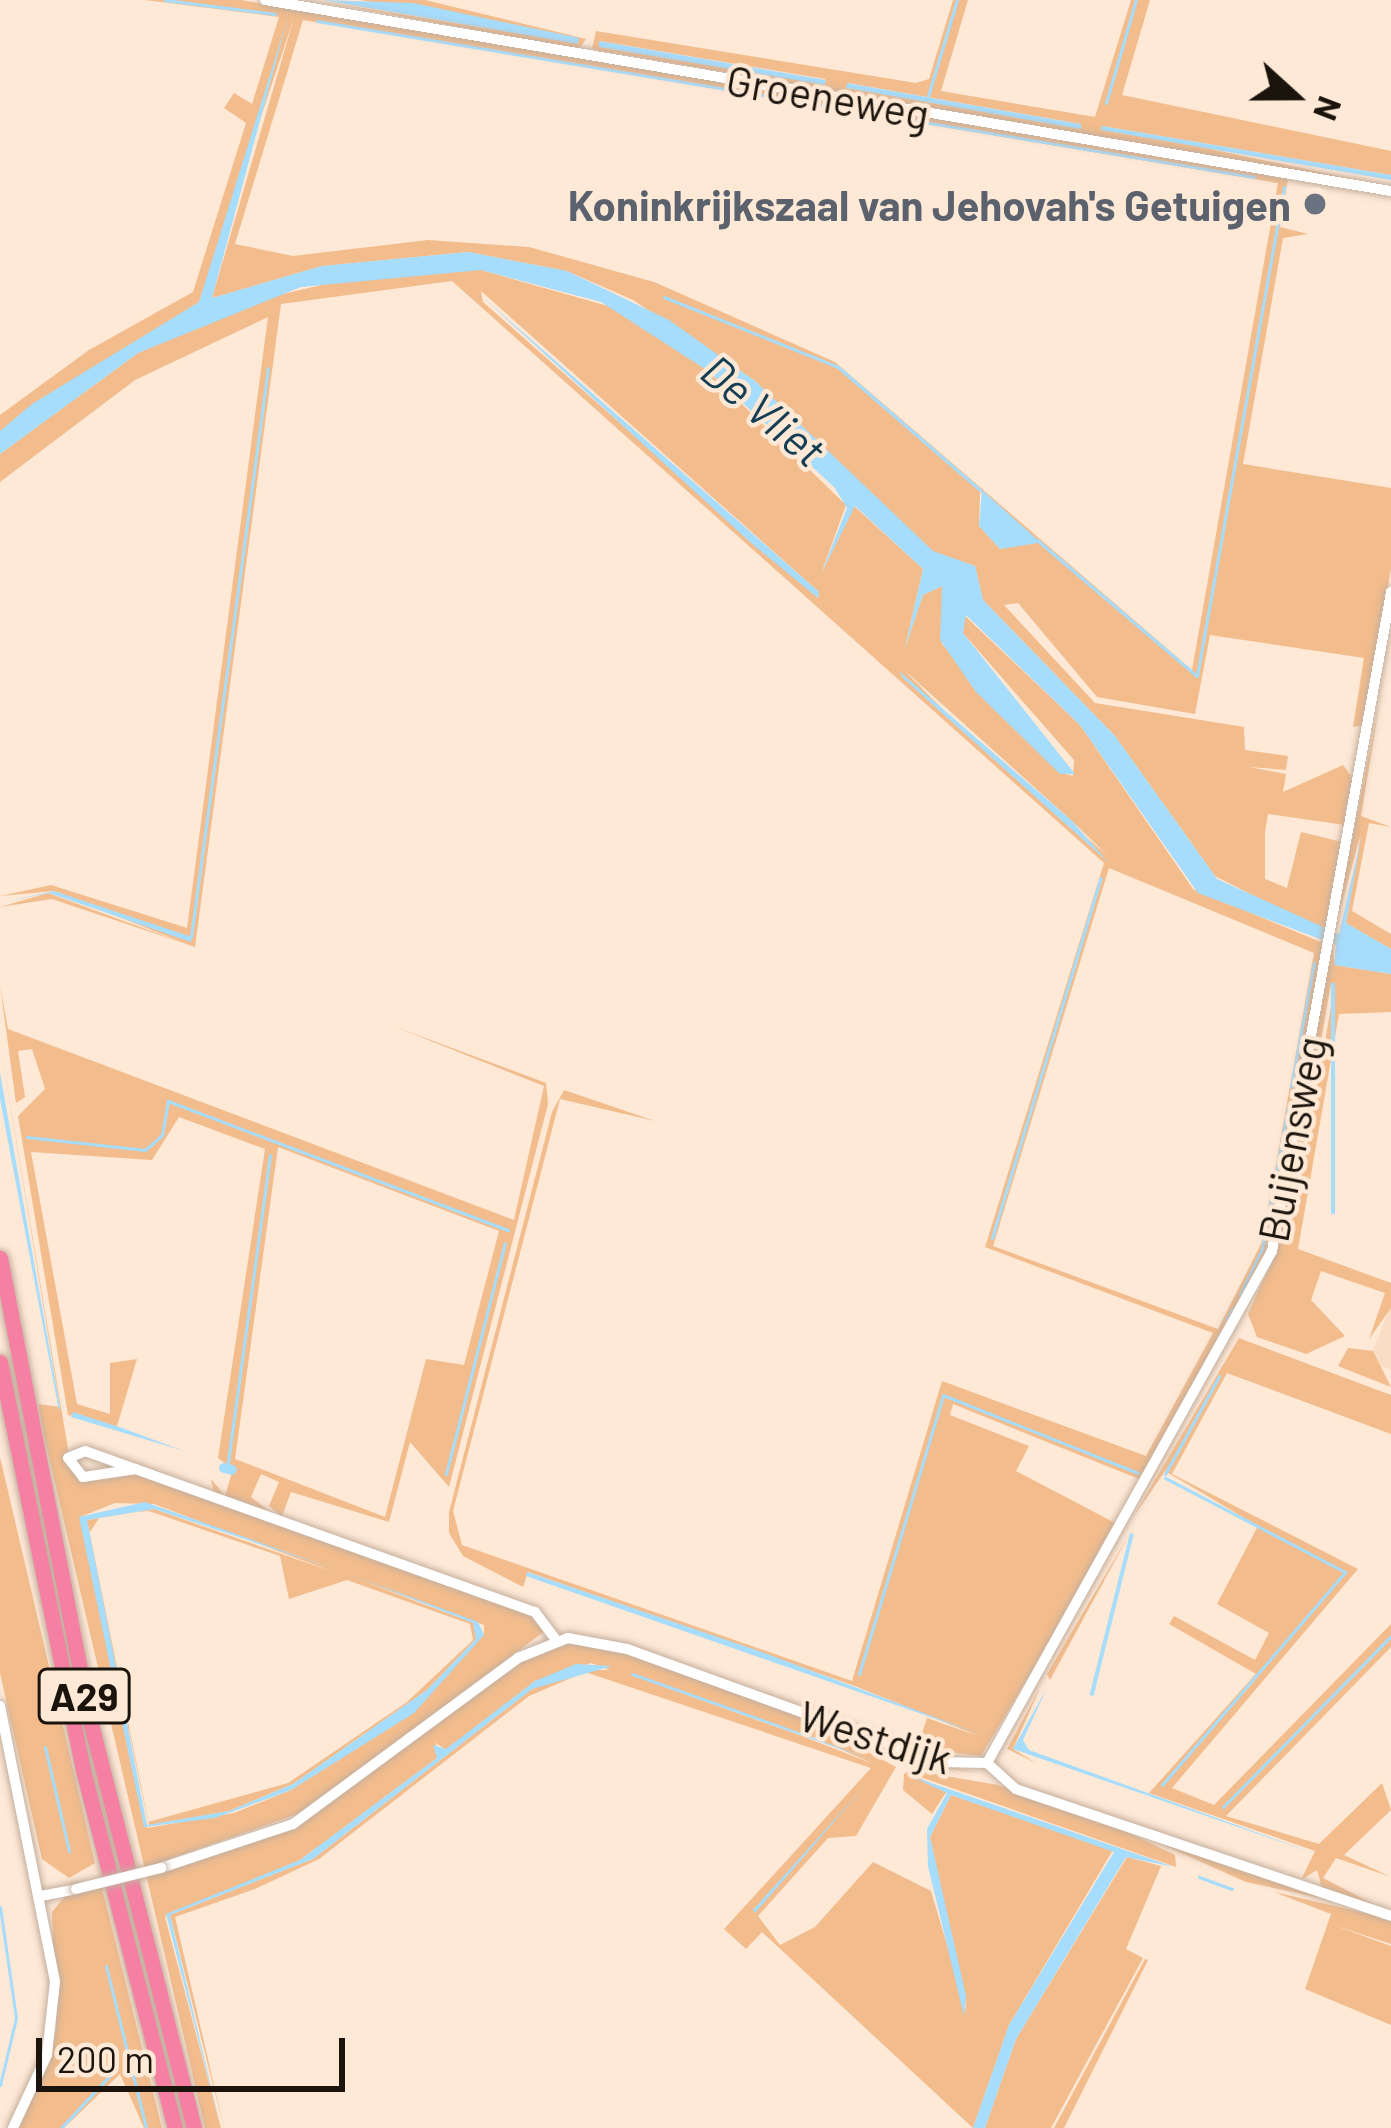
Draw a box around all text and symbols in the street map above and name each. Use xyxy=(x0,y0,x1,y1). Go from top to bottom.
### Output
north arrow xyxy=(1235,36,1355,156)
street label: Groeneweg xyxy=(723,53,933,139)
text: N xyxy=(1306,91,1351,126)
place label: Koninkrijkszaal van Jehovah's Getuigen xyxy=(568,179,1291,229)
marker: Koninkrijkszaal van Jehovah's Getuigen xyxy=(1302,191,1328,217)
water label: De Vliet xyxy=(691,343,837,477)
street label: Buijensweg xyxy=(1246,1032,1336,1246)
road number: A29 xyxy=(36,1663,132,1729)
street label: Westdijk xyxy=(794,1689,958,1783)
scale bar xyxy=(42,2014,351,2088)
text: 200 m xyxy=(57,2037,154,2080)

